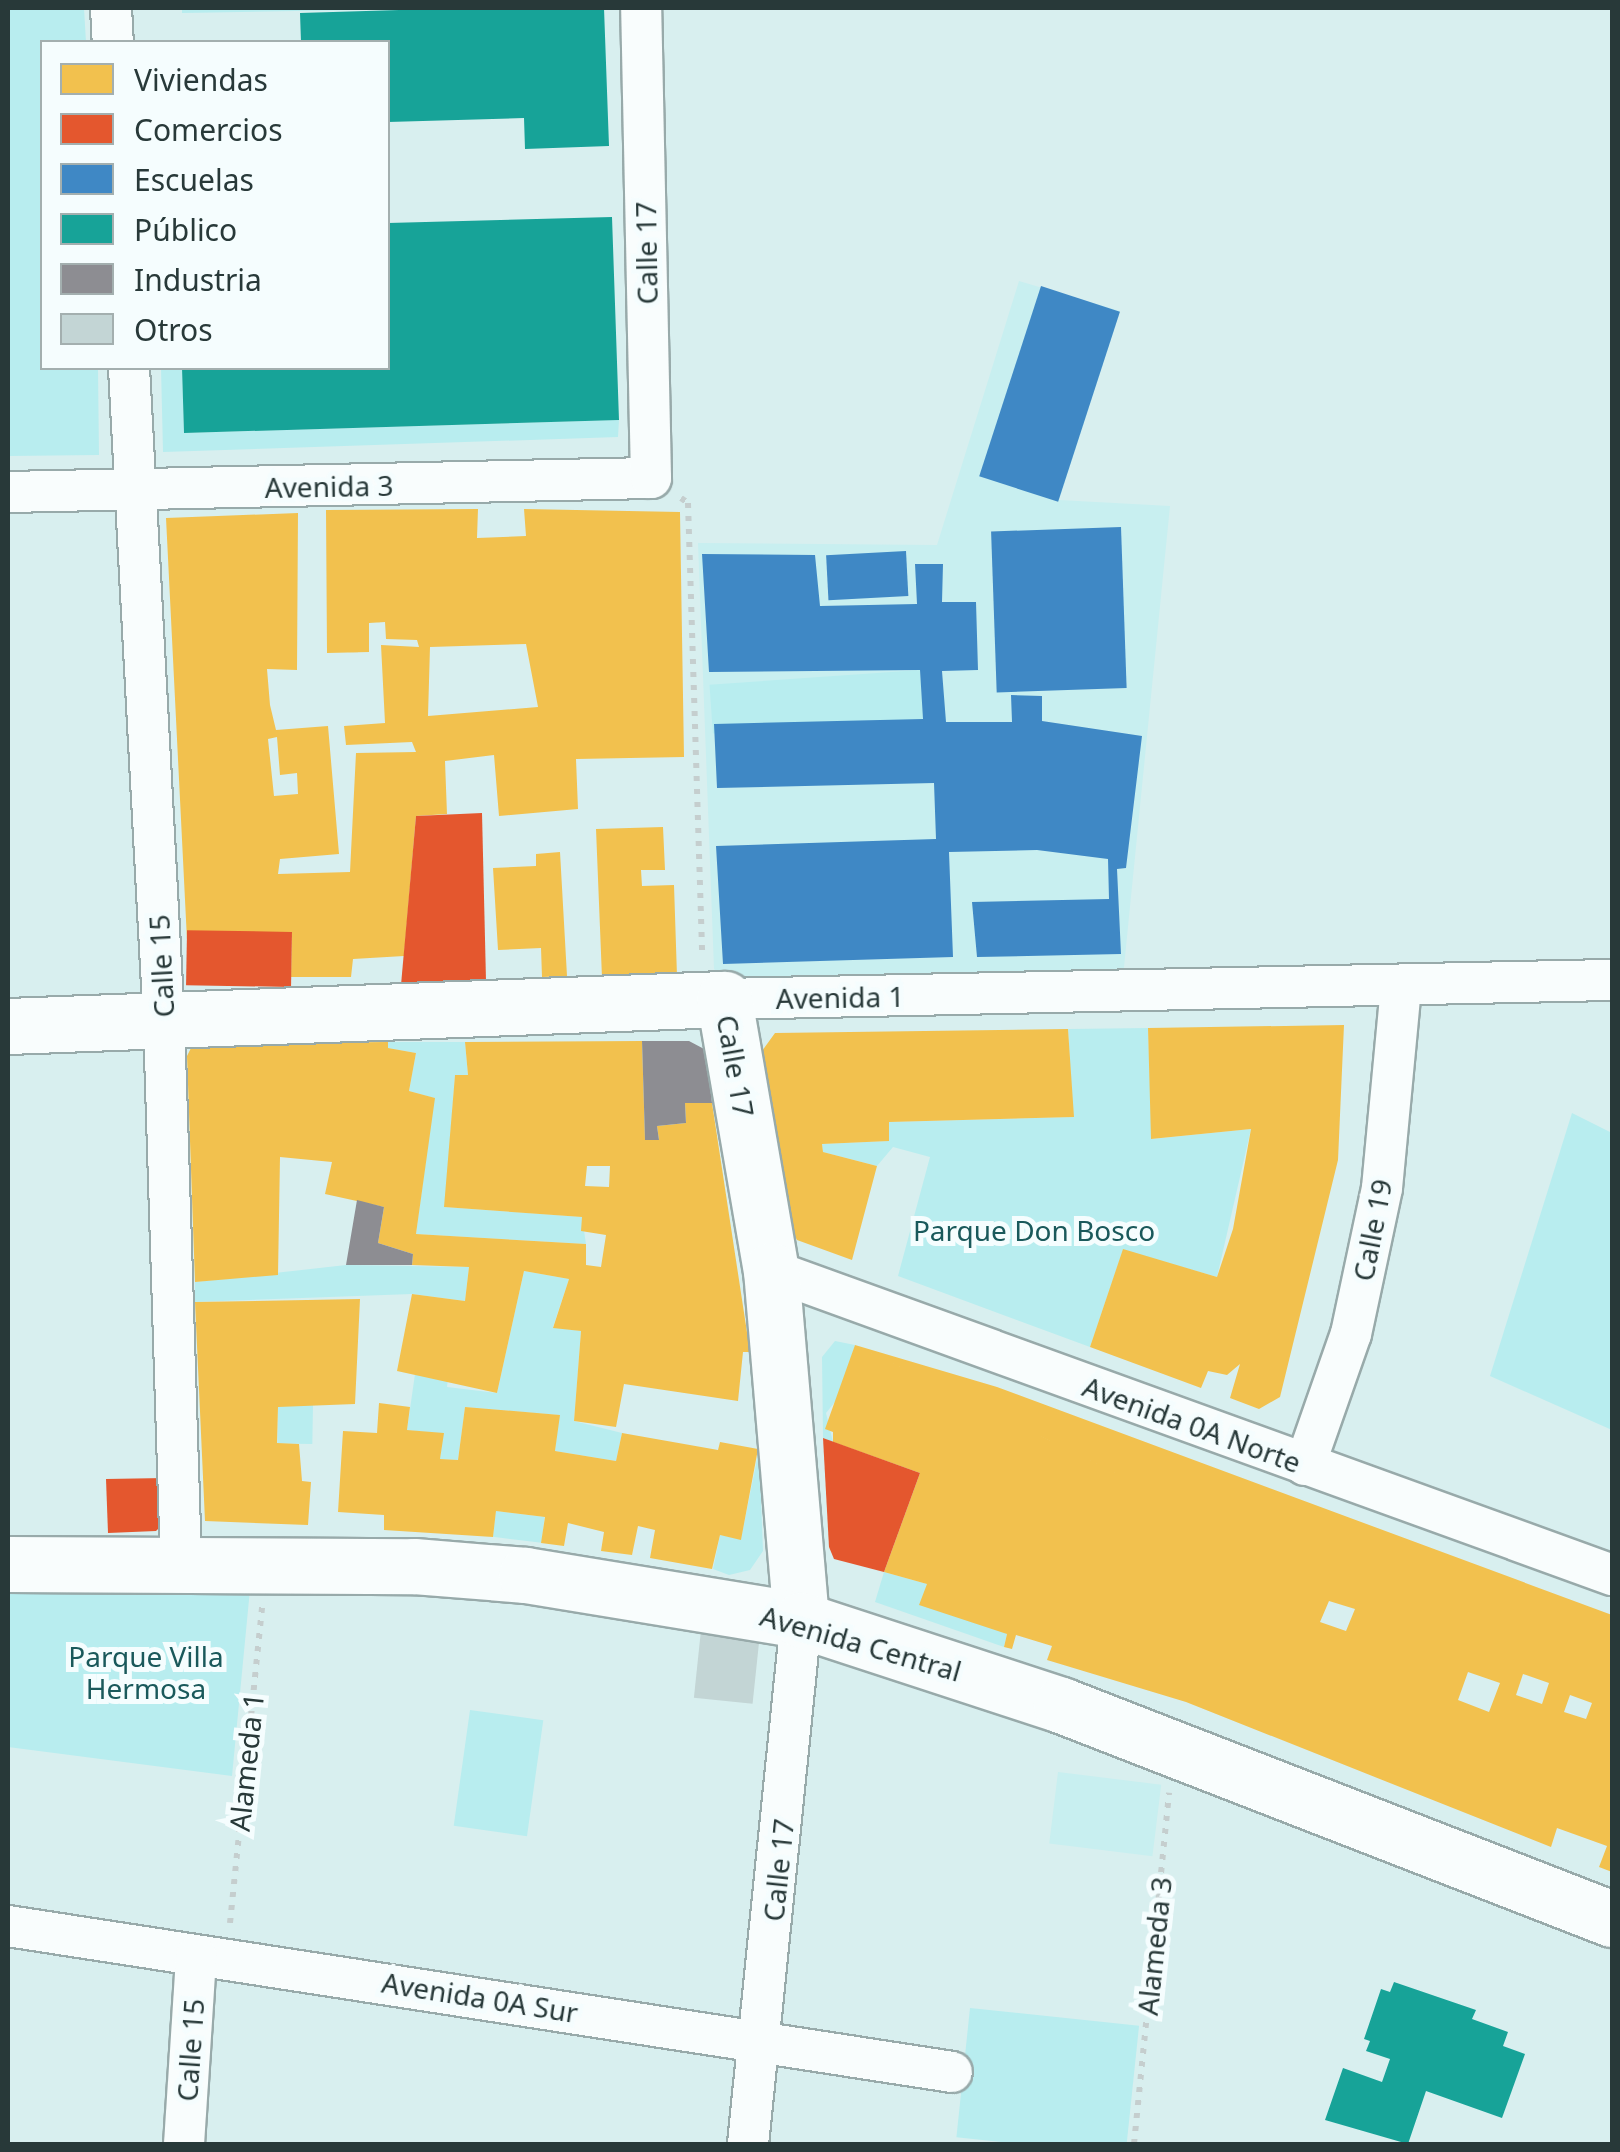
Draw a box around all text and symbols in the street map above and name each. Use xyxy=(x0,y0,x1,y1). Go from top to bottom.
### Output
legend xyxy=(40,40,390,370)
text: Viviendas xyxy=(134,59,268,100)
text: Comercios xyxy=(134,109,283,150)
text: Escuelas xyxy=(134,159,254,200)
street label: Calle 17 xyxy=(628,201,664,305)
text: Público xyxy=(134,209,237,250)
text: Industria xyxy=(134,259,262,300)
text: Otros xyxy=(134,309,213,350)
street label: Avenida 3 xyxy=(264,468,394,504)
street label: Calle 15 xyxy=(142,914,180,1018)
street label: Avenida 1 xyxy=(775,979,905,1015)
street label: Calle 17 xyxy=(711,1012,761,1120)
street label: Calle 19 xyxy=(1346,1176,1398,1284)
park label: Parque Don Bosco xyxy=(913,1213,1155,1247)
street label: Avenida 0A Norte xyxy=(1078,1369,1306,1479)
street label: Avenida Central xyxy=(757,1598,965,1688)
park label: Parque Villa Hermosa xyxy=(68,1639,224,1705)
street label: Alameda 1 xyxy=(222,1691,270,1833)
street label: Calle 17 xyxy=(756,1817,800,1923)
street label: Alameda 3 xyxy=(1130,1875,1178,2017)
street label: Avenida 0A Sur xyxy=(380,1965,580,2029)
street label: Calle 15 xyxy=(170,1997,210,2103)

